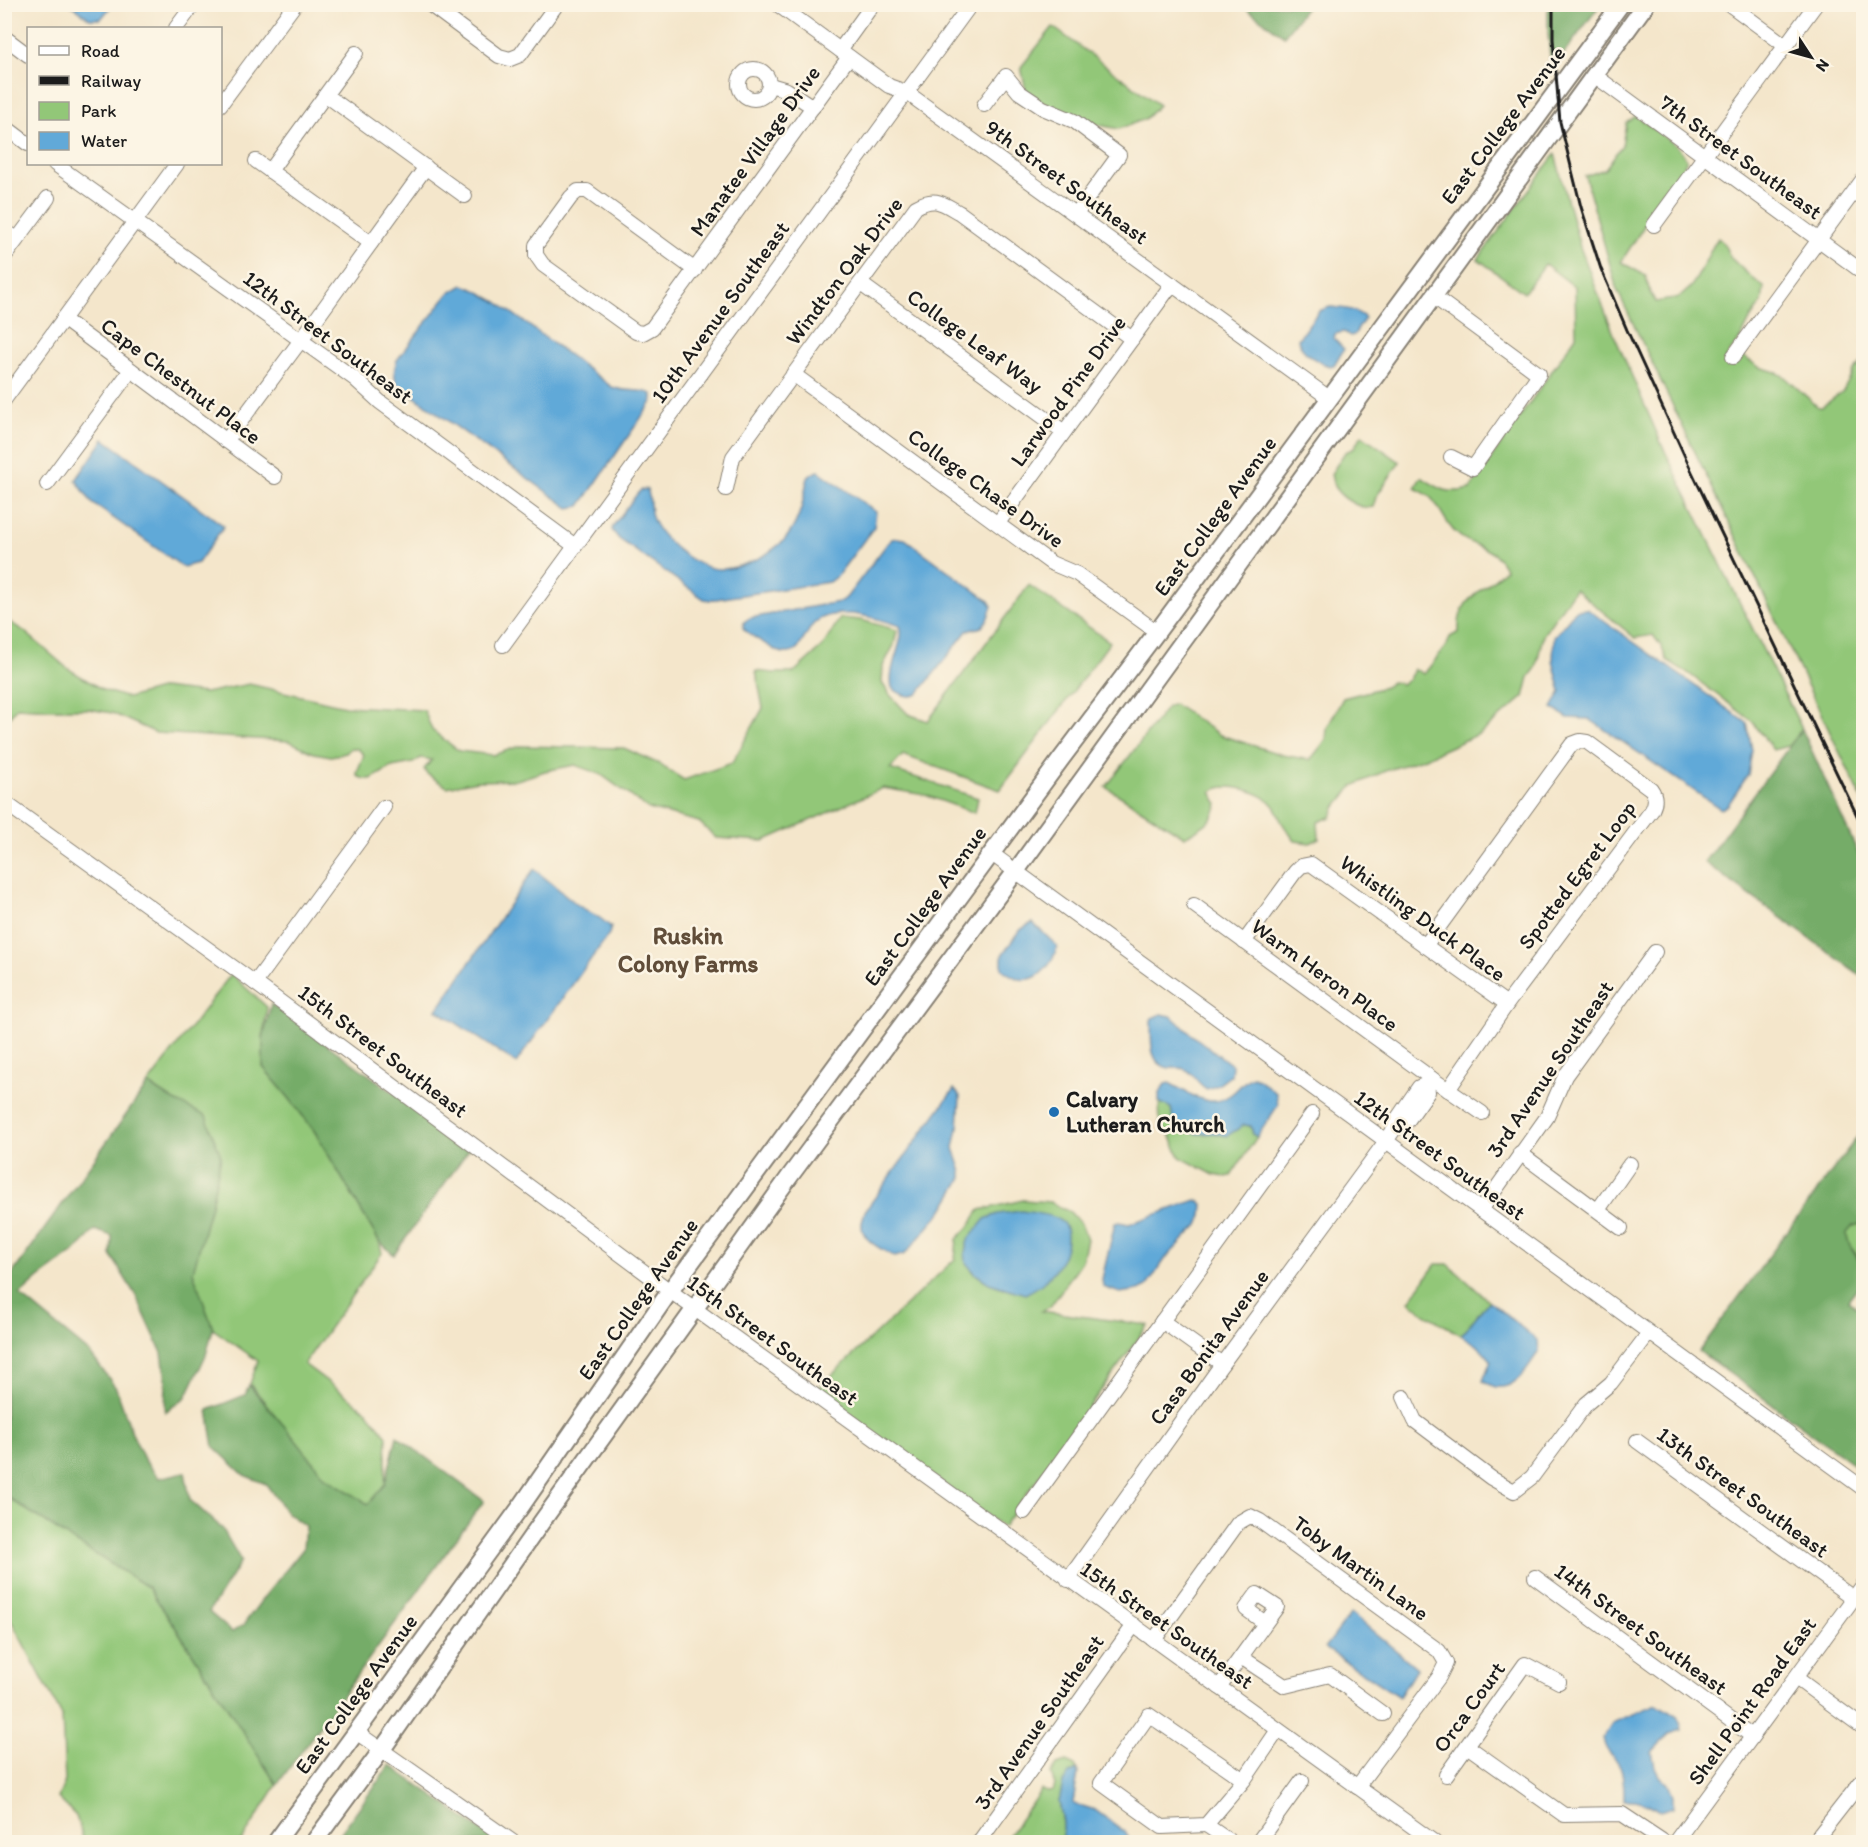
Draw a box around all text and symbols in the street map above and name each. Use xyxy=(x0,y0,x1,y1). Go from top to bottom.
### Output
legend xyxy=(27,27,222,165)
north arrow xyxy=(1781,27,1841,87)
text: Road xyxy=(81,40,120,62)
street label: East College Avenue xyxy=(1435,40,1571,210)
text: N xyxy=(1812,56,1834,75)
street label: Manatee Village Drive xyxy=(684,60,826,242)
text: Railway xyxy=(81,70,142,92)
street label: 7th Street Southeast xyxy=(1654,89,1828,225)
text: Park xyxy=(81,100,116,122)
street label: 9th Street Southeast xyxy=(980,114,1154,250)
text: Water xyxy=(81,130,127,152)
street label: Windton Oak Drive xyxy=(779,192,909,350)
street label: 10th Avenue Southeast xyxy=(645,216,795,408)
street label: 12th Street Southeast xyxy=(238,264,418,410)
street label: College Leaf Way xyxy=(902,283,1049,400)
street label: Larwood Pine Drive xyxy=(1004,310,1132,472)
street label: Cape Chestnut Place xyxy=(95,312,267,450)
street label: College Chase Drive xyxy=(903,422,1069,554)
street label: East College Avenue xyxy=(1148,431,1282,601)
street label: Spotted Egret Loop xyxy=(1512,795,1642,955)
street label: East College Avenue xyxy=(858,821,992,991)
street label: Whistling Duck Place xyxy=(1335,849,1511,987)
street label: Warm Heron Place xyxy=(1246,913,1404,1037)
district label: Ruskin Colony Farms xyxy=(618,921,759,979)
street label: 3rd Avenue Southeast xyxy=(1481,975,1619,1163)
street label: 15th Street Southeast xyxy=(293,978,473,1124)
street label: 12th Street Southeast xyxy=(1349,1084,1531,1226)
place label: Calvary Lutheran Church xyxy=(1066,1086,1225,1138)
marker: Calvary Lutheran Church xyxy=(1047,1105,1061,1119)
street label: East College Avenue xyxy=(572,1213,704,1385)
street label: Casa Bonita Avenue xyxy=(1143,1264,1275,1430)
street label: 15th Street Southeast xyxy=(682,1269,864,1411)
street label: 13th Street Southeast xyxy=(1652,1421,1834,1563)
street label: Toby Martin Lane xyxy=(1288,1510,1434,1626)
street label: 15th Street Southeast xyxy=(1075,1555,1259,1695)
street label: 14th Street Southeast xyxy=(1549,1557,1733,1701)
street label: East College Avenue xyxy=(289,1609,423,1779)
street label: Shell Point Road East xyxy=(1682,1612,1822,1790)
street label: 3rd Avenue Southeast xyxy=(968,1629,1110,1815)
street label: Orca Court xyxy=(1427,1656,1511,1758)

